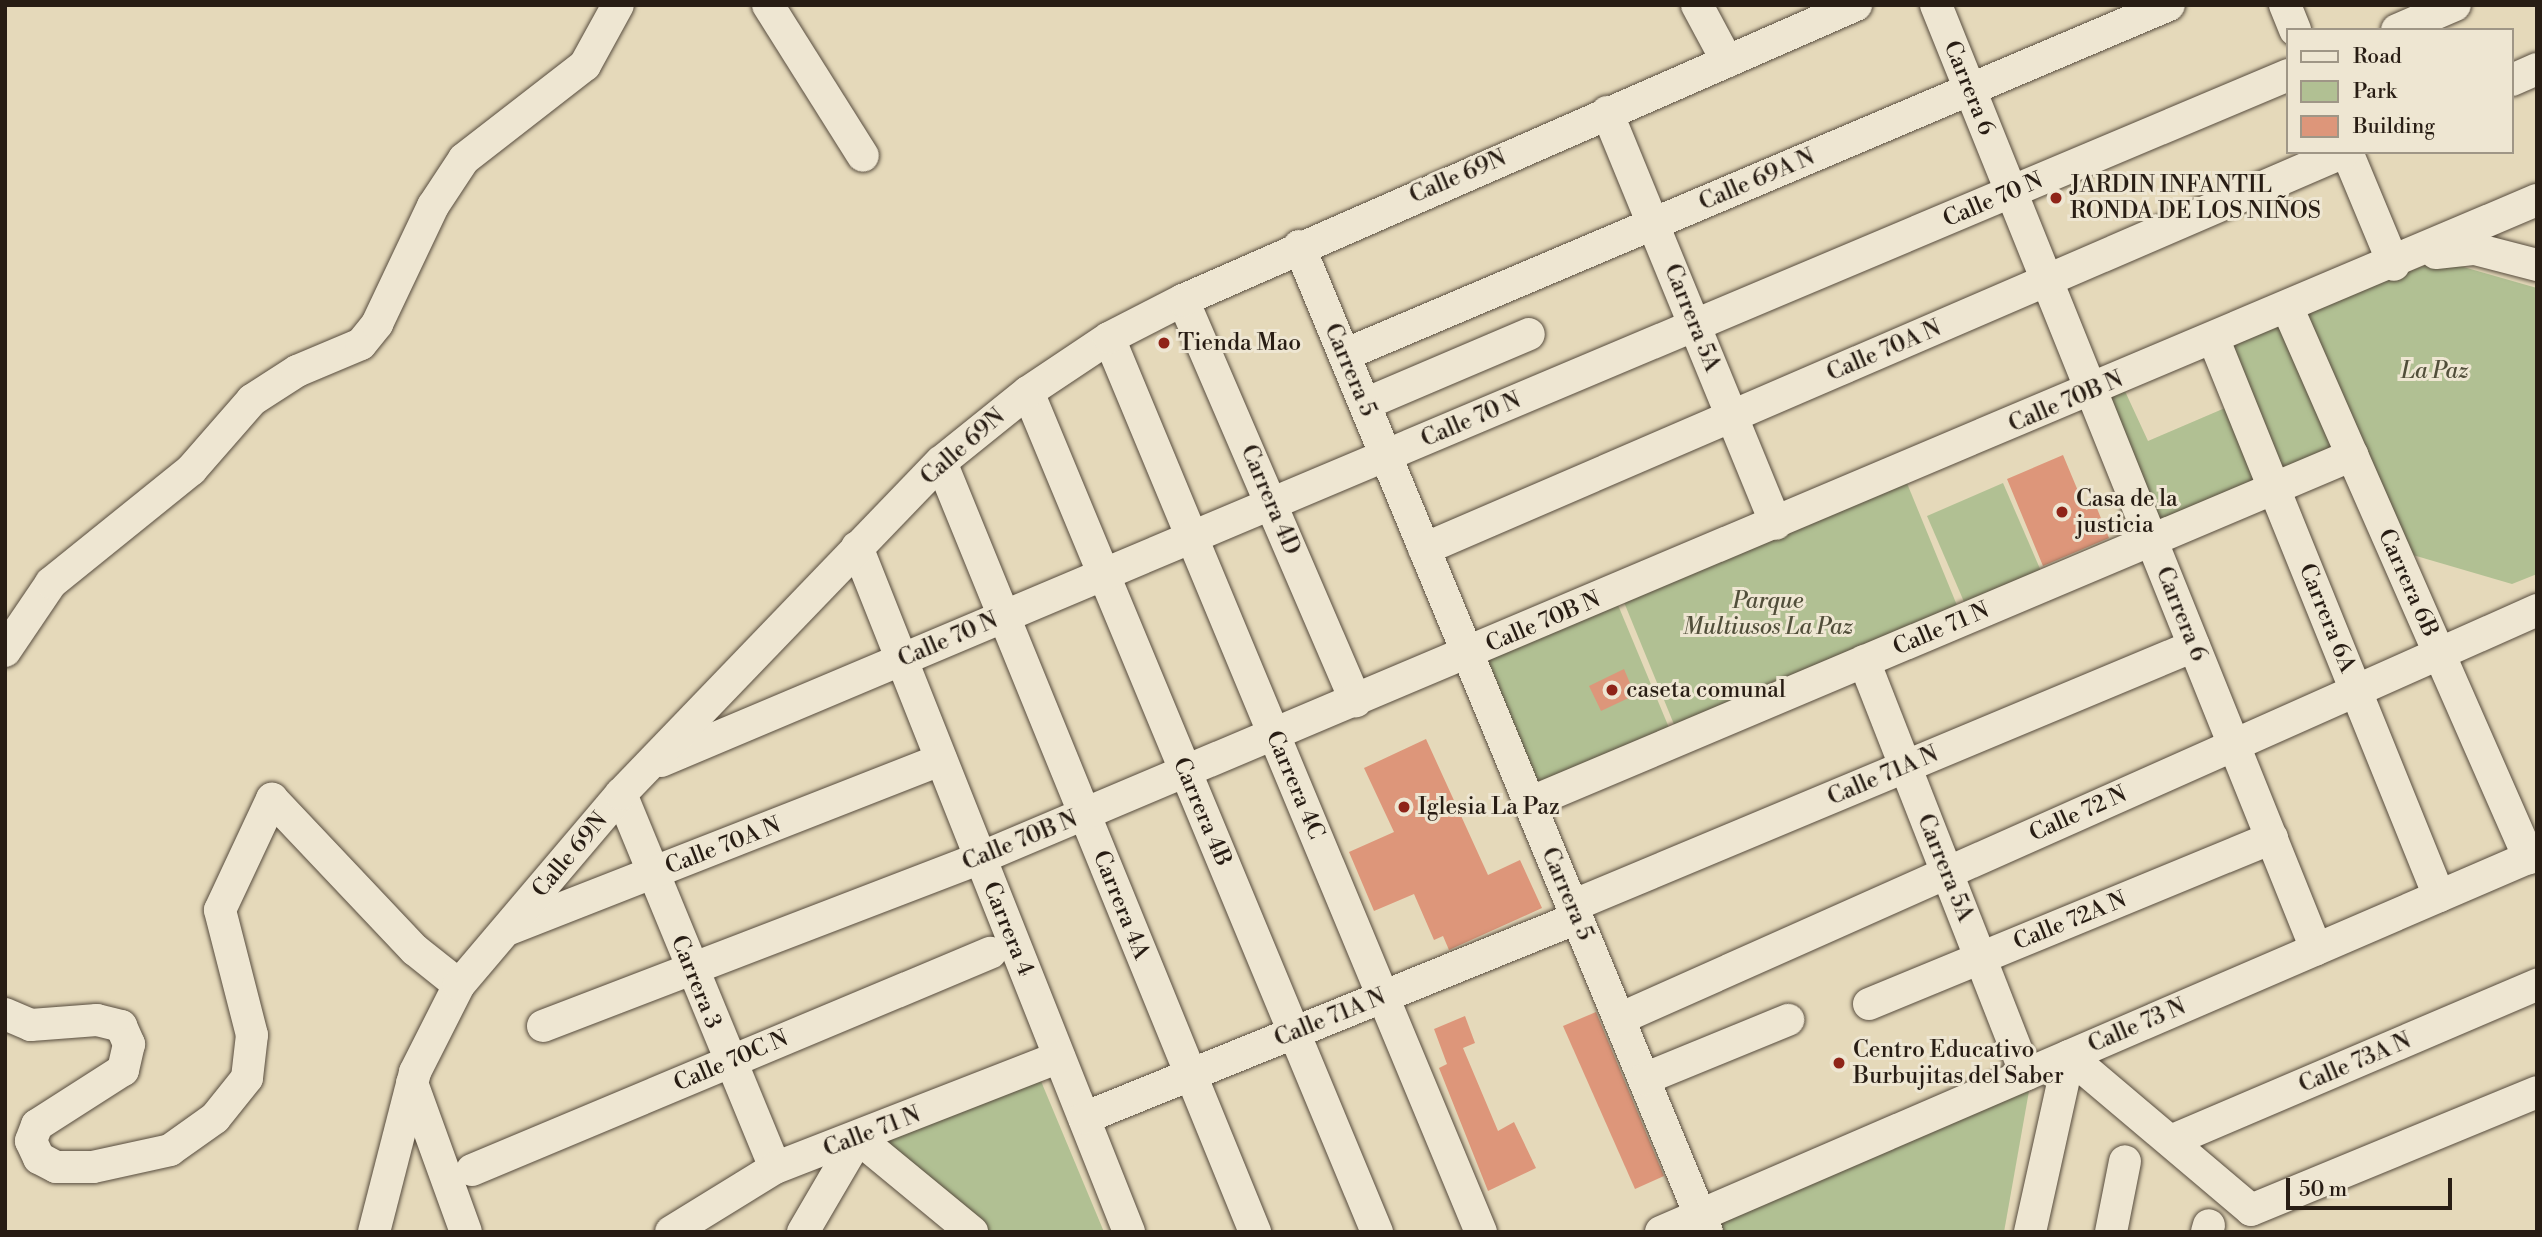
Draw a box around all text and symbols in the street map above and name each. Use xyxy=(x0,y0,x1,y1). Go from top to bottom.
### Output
legend xyxy=(2286,28,2514,154)
street label: Carrera 6 xyxy=(1938,37,2000,139)
text: Road xyxy=(2353,44,2402,70)
text: Park xyxy=(2353,79,2397,105)
text: Building xyxy=(2353,114,2435,140)
street label: Calle 69A N xyxy=(1695,143,1819,217)
street label: Calle 69N xyxy=(1405,144,1511,210)
street label: Calle 70 N xyxy=(1939,167,2047,233)
place label: JARDIN INFANTIL RONDA DE LOS NIÑOS xyxy=(2070,171,2321,225)
marker: JARDIN INFANTIL RONDA DE LOS NIÑOS xyxy=(2048,190,2064,206)
street label: Carrera 5A xyxy=(1658,260,1726,376)
street label: Calle 70A N xyxy=(1823,315,1945,387)
street label: Carrera 5 xyxy=(1318,319,1382,421)
place label: Tienda Mao xyxy=(1178,329,1301,357)
marker: Tienda Mao xyxy=(1156,335,1172,351)
park label: La Paz xyxy=(2401,357,2469,385)
street label: Calle 70B N xyxy=(2005,366,2127,438)
street label: Calle 70 N xyxy=(1417,387,1525,453)
street label: Calle 69N xyxy=(915,403,1011,491)
street label: Carrera 4D xyxy=(1234,441,1306,559)
place label: Casa de la justicia xyxy=(2076,485,2178,539)
marker: Casa de la justicia xyxy=(2054,504,2070,520)
street label: Carrera 6B xyxy=(2372,525,2444,641)
street label: Carrera 6A xyxy=(2293,559,2361,677)
street label: Carrera 6 xyxy=(2150,563,2212,665)
street label: Calle 70B N xyxy=(1482,586,1604,658)
park label: Parque Multiusos La Paz xyxy=(1683,587,1853,641)
street label: Calle 71 N xyxy=(1889,596,1993,662)
street label: Calle 70 N xyxy=(894,607,1002,673)
place label: caseta comunal xyxy=(1626,676,1786,704)
marker: caseta comunal xyxy=(1604,682,1620,698)
street label: Carrera 4C xyxy=(1260,727,1330,843)
street label: Calle 71A N xyxy=(1824,740,1942,812)
street label: Carrera 4B xyxy=(1167,754,1237,870)
street label: Calle 72 N xyxy=(2025,780,2131,848)
place label: Iglesia La Paz xyxy=(1418,793,1560,821)
marker: Iglesia La Paz xyxy=(1396,799,1412,815)
street label: Calle 70B N xyxy=(958,805,1082,877)
street label: Calle 69N xyxy=(527,807,613,903)
street label: Carrera 5A xyxy=(1911,810,1979,926)
street label: Calle 70A N xyxy=(661,811,785,881)
street label: Carrera 5 xyxy=(1535,843,1599,945)
street label: Carrera 4A xyxy=(1087,847,1155,963)
street label: Carrera 4 xyxy=(977,878,1039,980)
street label: Calle 72A N xyxy=(2009,886,2131,956)
street label: Carrera 3 xyxy=(665,931,727,1033)
street label: Calle 71A N xyxy=(1270,983,1390,1053)
street label: Calle 73 N xyxy=(2084,993,2190,1059)
street label: Calle 70C N xyxy=(670,1025,792,1097)
street label: Calle 73A N xyxy=(2295,1027,2415,1099)
place label: Centro Educativo Burbujitas del Saber xyxy=(1853,1036,2064,1090)
marker: Centro Educativo Burbujitas del Saber xyxy=(1831,1055,1847,1071)
street label: Calle 71 N xyxy=(820,1101,924,1163)
scale bar xyxy=(2290,1164,2456,1208)
text: 50 m xyxy=(2299,1177,2347,1203)

